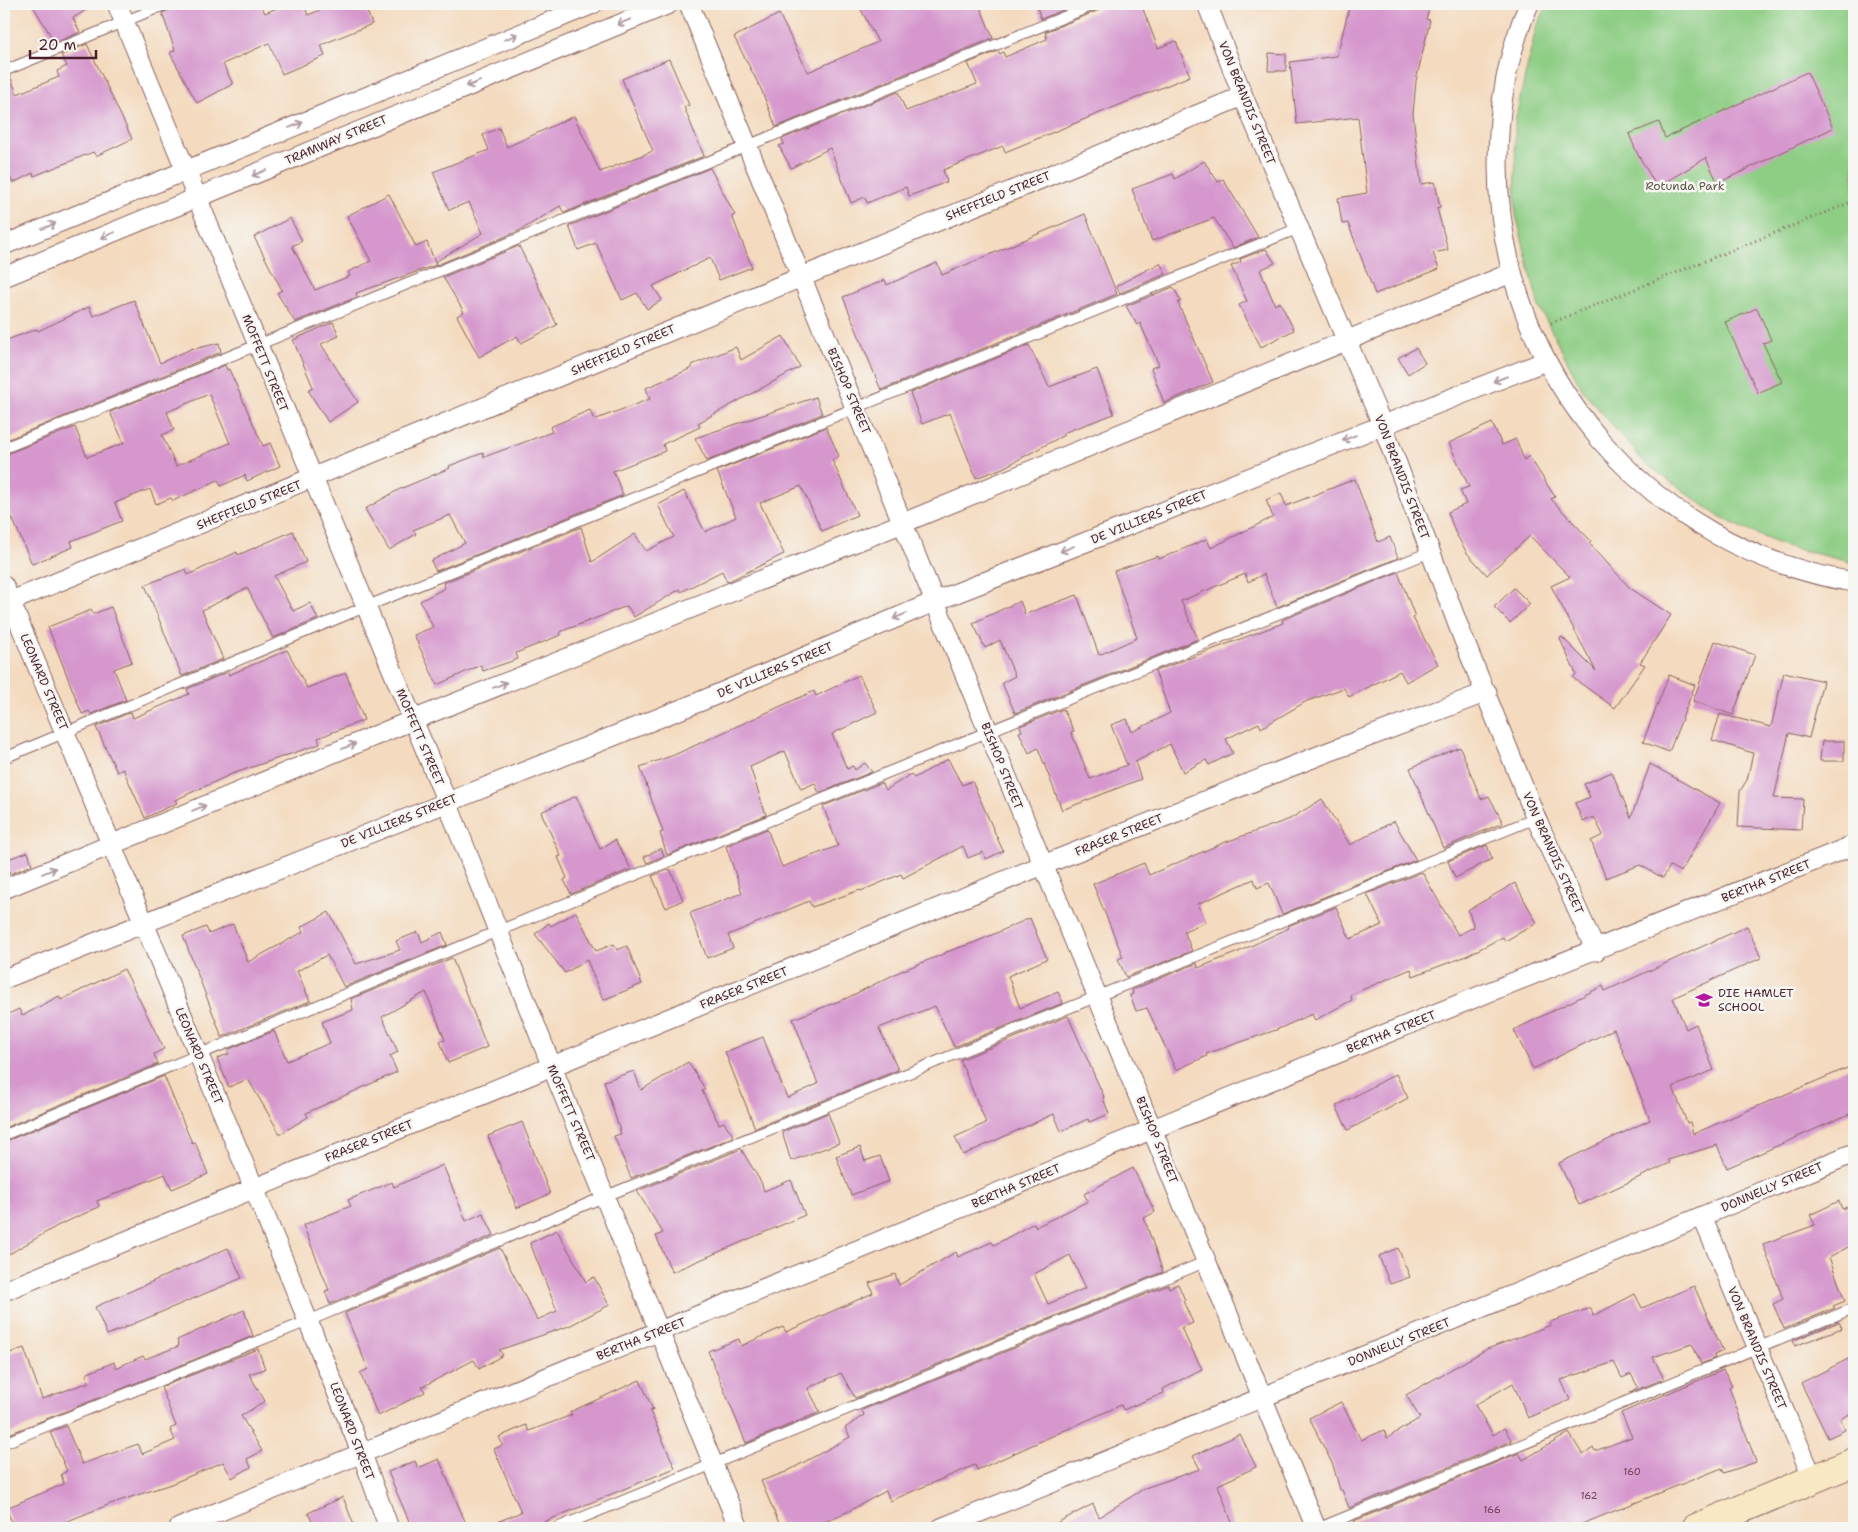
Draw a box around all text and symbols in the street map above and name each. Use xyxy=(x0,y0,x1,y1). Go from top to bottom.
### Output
one-way arrow xyxy=(617,18,632,27)
scale bar xyxy=(30,28,96,60)
one-way arrow xyxy=(503,32,519,41)
text: 20 m xyxy=(38,35,77,55)
street label: VON BRANDIS STREET xyxy=(1215,39,1279,168)
one-way arrow xyxy=(466,79,481,89)
street label: TRAMWAY STREET xyxy=(282,111,390,169)
one-way arrow xyxy=(288,119,303,129)
street label: SHEFFIELD STREET xyxy=(943,167,1053,224)
one-way arrow xyxy=(252,169,267,178)
park label: Rotunda Park xyxy=(1645,178,1725,194)
one-way arrow xyxy=(41,221,56,231)
one-way arrow xyxy=(101,230,116,240)
street label: MOFFETT STREET xyxy=(238,312,292,415)
street label: SHEFFIELD STREET xyxy=(568,321,678,379)
street label: BISHOP STREET xyxy=(824,345,875,437)
one-way arrow xyxy=(1493,375,1508,384)
street label: VON BRANDIS STREET xyxy=(1371,413,1433,542)
one-way arrow xyxy=(1341,434,1356,443)
street label: SHEFFIELD STREET xyxy=(194,476,304,533)
street label: DE VILLIERS STREET xyxy=(1089,486,1210,548)
one-way arrow xyxy=(1060,545,1075,554)
one-way arrow xyxy=(893,612,908,622)
street label: LEONARD STREET xyxy=(16,631,72,734)
street label: DE VILLIERS STREET xyxy=(715,638,836,702)
one-way arrow xyxy=(491,680,507,689)
street label: MOFFETT STREET xyxy=(392,686,448,788)
street label: BISHOP STREET xyxy=(977,720,1027,812)
one-way arrow xyxy=(341,741,356,751)
street label: VON BRANDIS STREET xyxy=(1519,789,1587,917)
street label: DE VILLIERS STREET xyxy=(339,790,460,852)
one-way arrow xyxy=(191,803,206,813)
street label: FRASER STREET xyxy=(1073,810,1166,860)
street label: BERTHA STREET xyxy=(1719,856,1814,906)
one-way arrow xyxy=(41,865,56,875)
street label: FRASER STREET xyxy=(698,963,791,1013)
place label: DIE HAMLET SCHOOL xyxy=(1718,985,1794,1015)
school or university icon: DIE HAMLET SCHOOL xyxy=(1694,990,1714,1010)
street label: LEONARD STREET xyxy=(171,1005,227,1108)
street label: BERTHA STREET xyxy=(1344,1007,1439,1057)
street label: MOFFETT STREET xyxy=(543,1062,599,1164)
street label: BISHOP STREET xyxy=(1132,1094,1182,1186)
street label: FRASER STREET xyxy=(323,1116,416,1166)
street label: DONNELLY STREET xyxy=(1719,1158,1826,1216)
street label: BERTHA STREET xyxy=(969,1160,1063,1212)
street label: VON BRANDIS STREET xyxy=(1724,1284,1790,1412)
street label: BERTHA STREET xyxy=(594,1314,689,1364)
street label: DONNELLY STREET xyxy=(1345,1314,1453,1370)
street label: LEONARD STREET xyxy=(326,1380,378,1483)
house number: 160 xyxy=(1623,1465,1641,1478)
house number: 162 xyxy=(1580,1489,1598,1502)
house number: 166 xyxy=(1483,1503,1501,1516)

